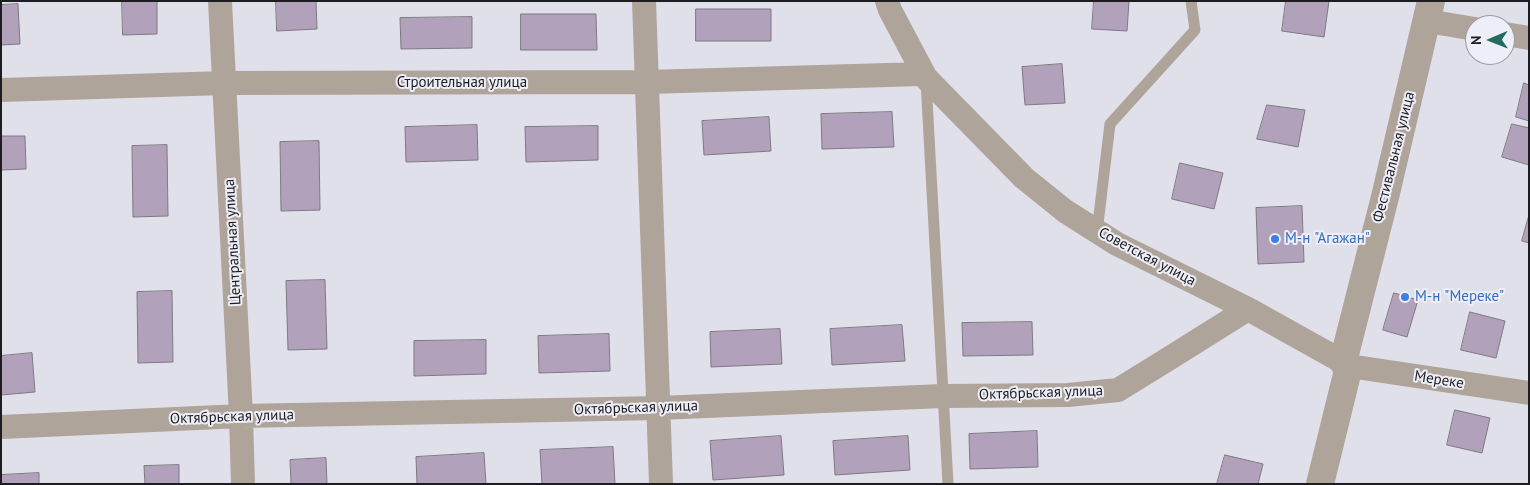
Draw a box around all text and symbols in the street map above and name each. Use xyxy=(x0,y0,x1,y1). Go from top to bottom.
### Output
north arrow xyxy=(1465,15,1515,65)
text: N xyxy=(1467,35,1485,45)
street label: Строительная улица xyxy=(397,74,527,92)
street label: Фестивальная улица xyxy=(1369,90,1419,224)
street label: Центральная улица xyxy=(221,178,245,306)
street label: Советская улица xyxy=(1095,224,1199,290)
place label: М-н "Агажан" xyxy=(1285,230,1370,248)
marker: М-н "Агажан" xyxy=(1269,233,1281,245)
place label: М-н "Мереке" xyxy=(1415,288,1504,306)
marker: М-н "Мереке" xyxy=(1399,291,1411,303)
street label: Мереке xyxy=(1413,367,1465,393)
street label: Октябрьская улица xyxy=(979,382,1103,404)
street label: Октябрьская улица xyxy=(574,397,698,419)
street label: Октябрьская улица xyxy=(170,406,294,428)

